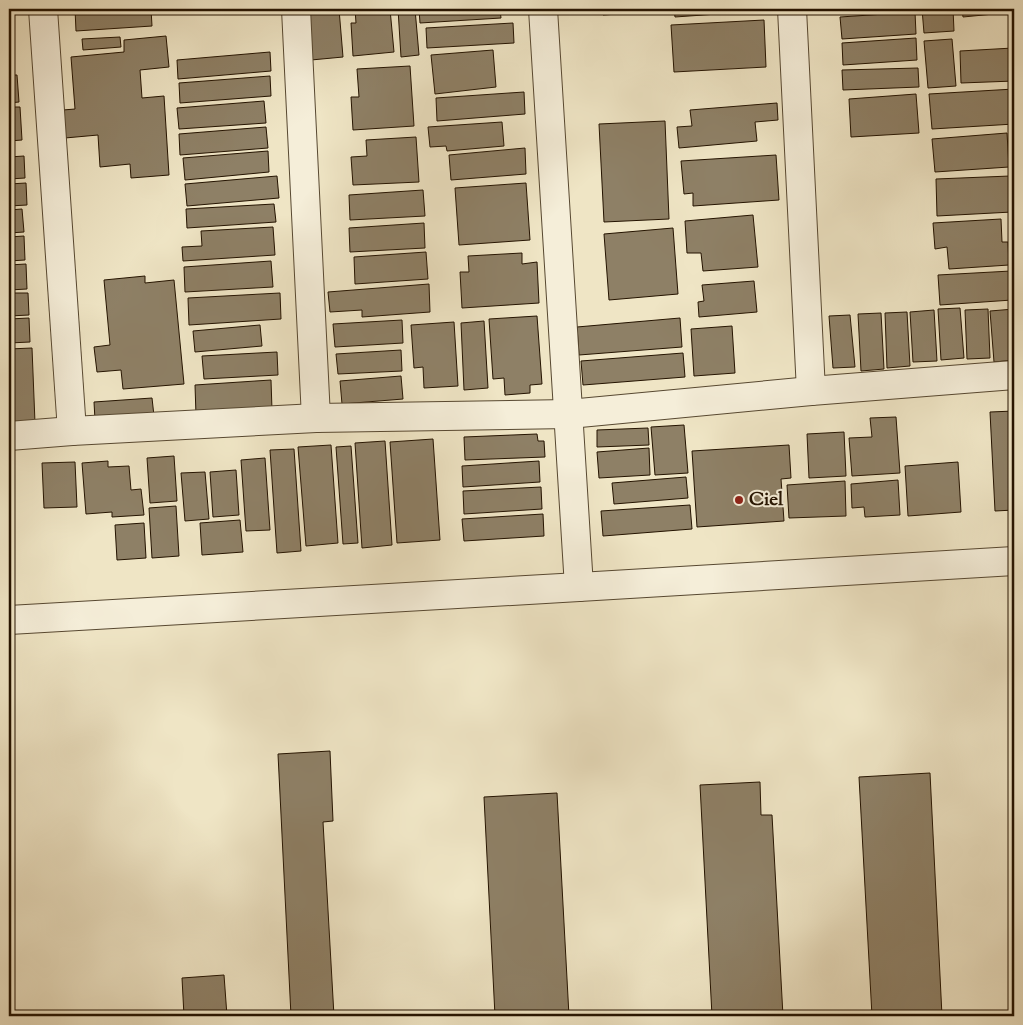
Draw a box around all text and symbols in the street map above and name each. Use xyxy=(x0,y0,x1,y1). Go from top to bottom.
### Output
place label: Ciel xyxy=(749,487,784,514)
marker: Ciel xyxy=(733,494,745,506)

